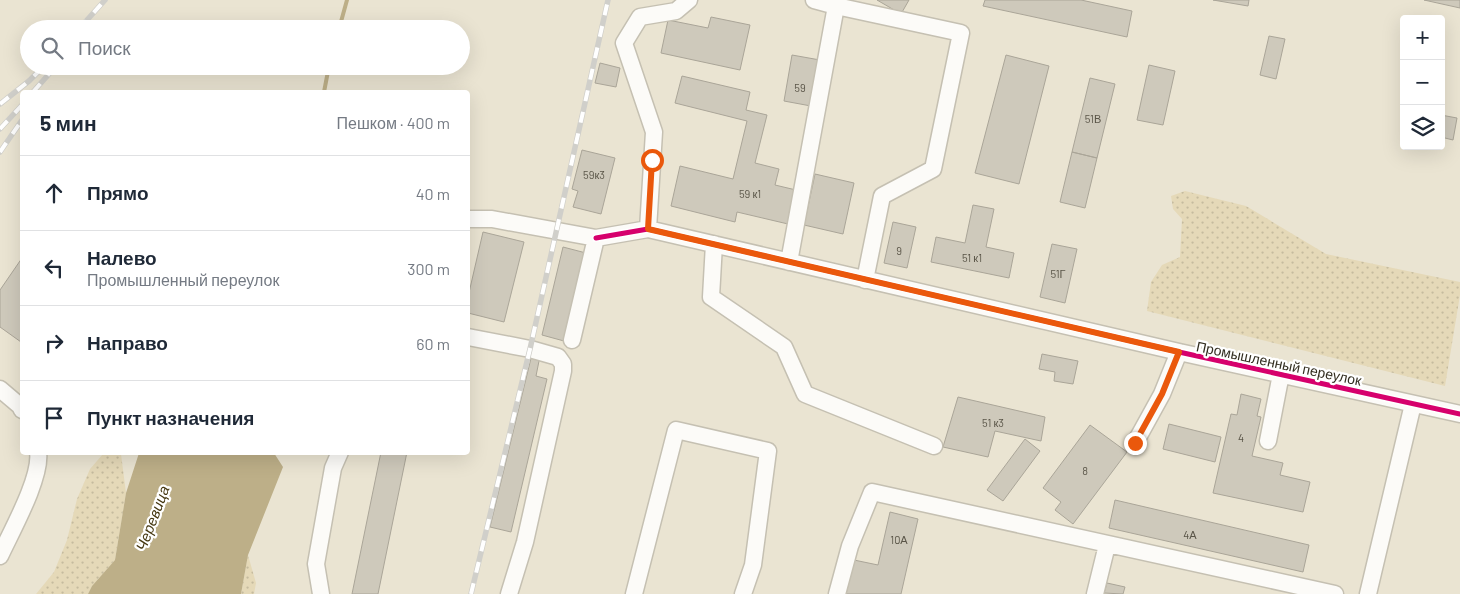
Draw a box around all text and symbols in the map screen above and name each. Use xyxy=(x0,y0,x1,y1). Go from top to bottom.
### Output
map controls xyxy=(1400,15,1445,150)
button: + xyxy=(1400,15,1445,60)
search box xyxy=(20,20,470,75)
icon: search xyxy=(38,34,66,62)
text: Поиск xyxy=(78,36,131,59)
button: − xyxy=(1400,60,1445,105)
house number: 59 xyxy=(794,81,806,94)
button: layers xyxy=(1400,105,1445,150)
text: 5 мин xyxy=(40,110,97,135)
house number: 51В xyxy=(1085,112,1101,125)
text: Пешком · 400 m xyxy=(337,113,450,132)
route start xyxy=(641,149,664,172)
house number: 59к3 xyxy=(583,168,605,181)
icon: ahead xyxy=(40,179,68,207)
text: Прямо xyxy=(87,181,149,204)
text: 40 m xyxy=(416,184,450,203)
house number: 59 к1 xyxy=(739,187,761,200)
house number: 9 xyxy=(896,244,902,257)
text: Налево xyxy=(87,246,157,269)
house number: 51 к1 xyxy=(962,251,982,264)
icon: left xyxy=(40,254,68,282)
text: 300 m xyxy=(407,259,450,278)
house number: 51Г xyxy=(1050,267,1066,280)
text: Промышленный переулок xyxy=(87,270,279,289)
icon: right xyxy=(40,329,68,357)
text: Направо xyxy=(87,331,168,354)
text: 60 m xyxy=(416,334,450,353)
street label: Промышленный переулок xyxy=(1195,337,1364,389)
icon: arrive xyxy=(40,404,68,432)
text: Пункт назначения xyxy=(87,406,254,429)
house number: 51 к3 xyxy=(982,416,1004,429)
house number: 4 xyxy=(1238,431,1244,444)
route end xyxy=(1124,432,1147,455)
house number: 8 xyxy=(1082,464,1088,477)
water label: Черевица xyxy=(131,483,173,553)
house number: 4А xyxy=(1183,528,1197,541)
house number: 10А xyxy=(890,533,908,546)

